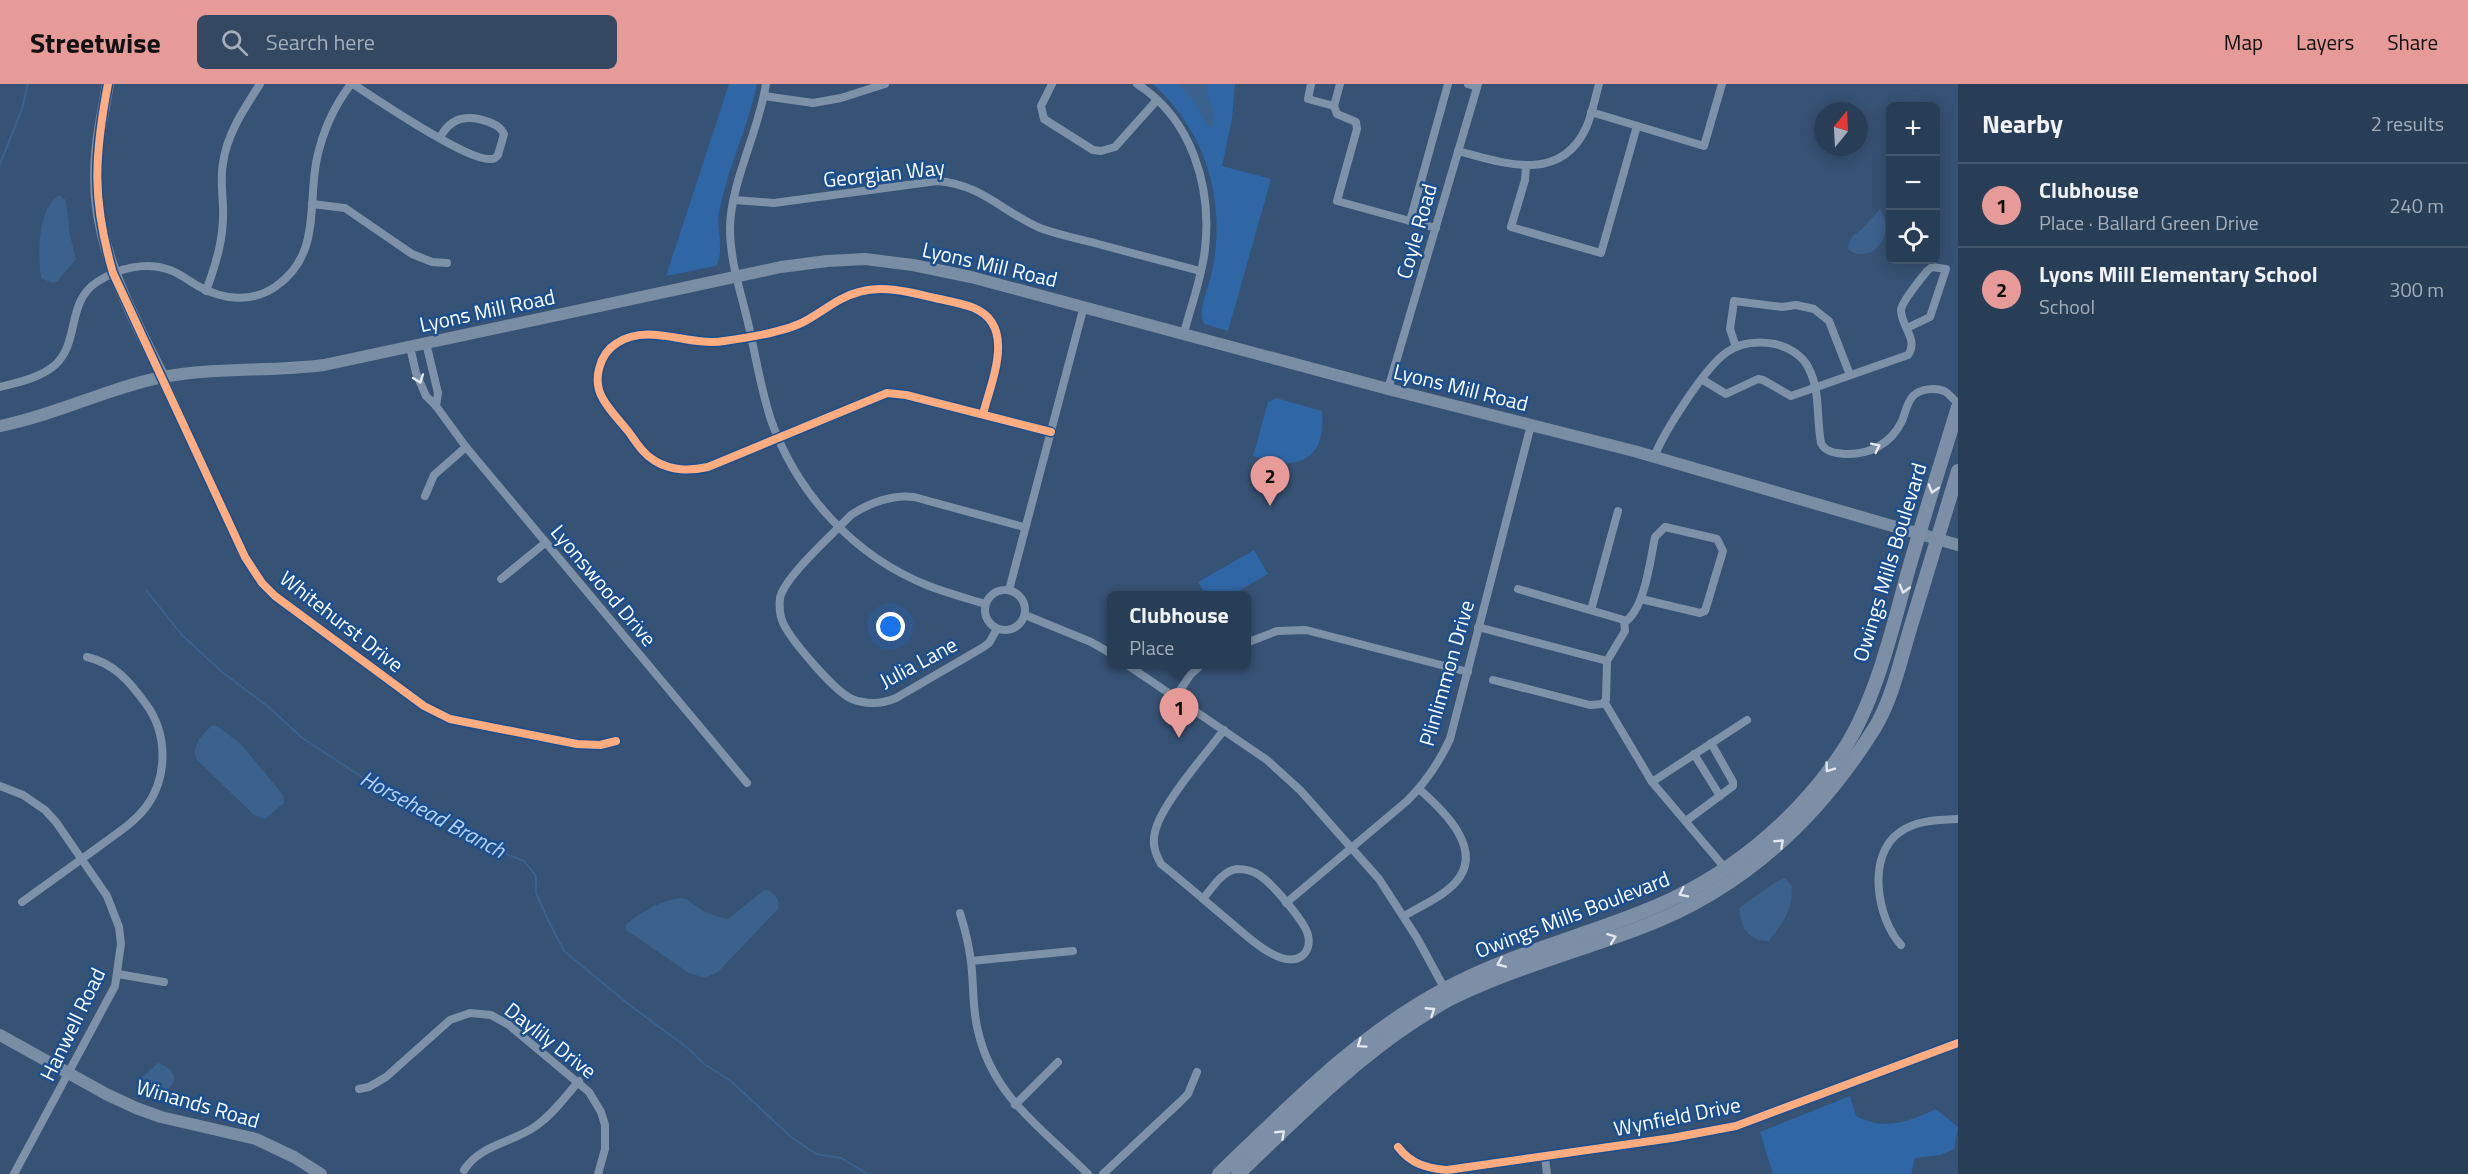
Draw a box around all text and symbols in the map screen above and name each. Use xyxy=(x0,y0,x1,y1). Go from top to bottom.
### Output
search box xyxy=(197,15,617,69)
text: Streetwise xyxy=(30,21,161,64)
text: Search here xyxy=(266,25,375,59)
icon: search xyxy=(218,26,251,59)
text: Map xyxy=(2224,26,2263,58)
text: Layers xyxy=(2296,26,2354,58)
text: Share xyxy=(2387,26,2438,58)
north arrow xyxy=(1814,102,1868,156)
map controls xyxy=(1886,102,1940,264)
button: + xyxy=(1886,102,1940,156)
text: Nearby xyxy=(1982,104,2063,143)
text: 2 results xyxy=(2371,108,2444,139)
street label: Georgian Way xyxy=(821,151,947,195)
button: − xyxy=(1886,156,1940,210)
text: Clubhouse xyxy=(2039,173,2139,207)
street label: Coyle Road xyxy=(1387,180,1445,282)
text: 1 xyxy=(1996,190,2007,221)
text: 240 m xyxy=(2389,190,2444,221)
text: Place · Ballard Green Drive xyxy=(2039,207,2259,238)
button: locate xyxy=(1886,210,1940,264)
street label: Lyons Mill Road xyxy=(919,233,1061,295)
text: Lyons Mill Elementary School xyxy=(2039,257,2318,291)
text: 2 xyxy=(1996,274,2007,305)
text: 300 m xyxy=(2389,274,2444,305)
street label: Lyons Mill Road xyxy=(416,280,558,340)
text: School xyxy=(2039,291,2095,322)
street label: Lyons Mill Road xyxy=(1390,355,1532,419)
one-way arrow xyxy=(412,373,424,384)
one-way arrow xyxy=(1870,442,1881,454)
pin: 2 xyxy=(1250,456,1290,506)
street label: Owings Mills Boulevard xyxy=(1844,459,1934,665)
one-way arrow xyxy=(1928,483,1940,494)
street label: Lyonswood Drive xyxy=(543,517,665,653)
street label: Whitehurst Drive xyxy=(273,562,411,680)
one-way arrow xyxy=(1898,584,1911,594)
popup xyxy=(1107,591,1251,669)
street label: Plinlimmon Drive xyxy=(1410,596,1482,750)
text: Clubhouse xyxy=(1129,598,1229,632)
your location xyxy=(876,612,905,641)
street label: Julia Lane xyxy=(873,628,963,696)
text: Place xyxy=(1129,632,1174,663)
pin: 1 xyxy=(1160,688,1198,738)
water label: Horsehead Branch xyxy=(354,761,513,867)
one-way arrow xyxy=(1826,761,1837,772)
one-way arrow xyxy=(1773,840,1784,851)
street label: Owings Mills Boulevard xyxy=(1470,862,1674,966)
one-way arrow xyxy=(1678,886,1689,898)
one-way arrow xyxy=(1606,933,1617,946)
one-way arrow xyxy=(1496,956,1507,968)
street label: Hanwell Road xyxy=(31,962,113,1086)
street label: Daylily Drive xyxy=(498,994,604,1086)
one-way arrow xyxy=(1425,1006,1435,1018)
one-way arrow xyxy=(1356,1037,1367,1048)
street label: Winands Road xyxy=(132,1070,264,1136)
street label: Wynfield Drive xyxy=(1611,1088,1743,1144)
one-way arrow xyxy=(1273,1130,1284,1141)

